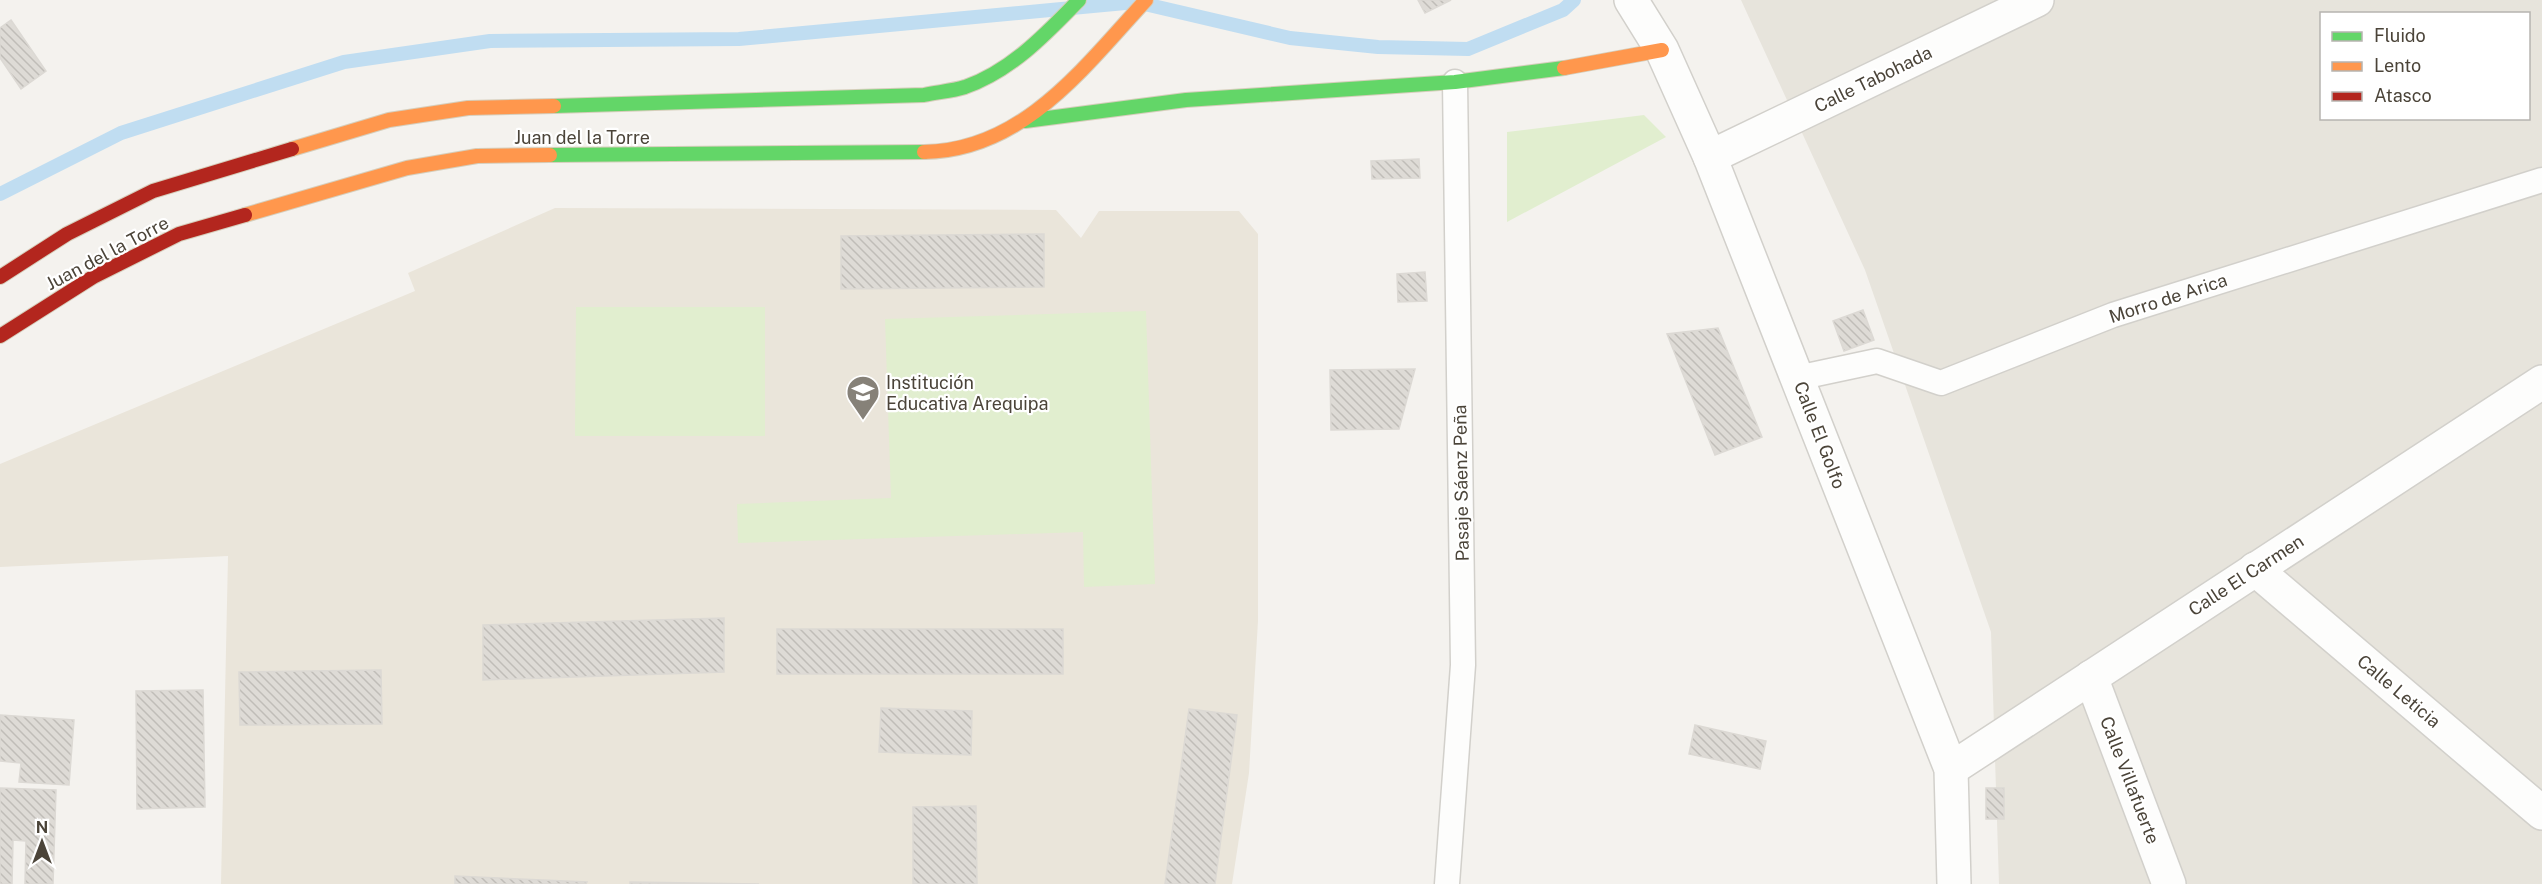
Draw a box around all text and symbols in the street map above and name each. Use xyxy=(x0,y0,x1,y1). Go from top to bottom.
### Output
legend xyxy=(2320,12,2530,120)
text: Fluido xyxy=(2374,25,2426,46)
street label: Calle Tabohada xyxy=(1811,41,1935,117)
text: Lento xyxy=(2374,55,2421,76)
text: Atasco xyxy=(2374,85,2432,106)
street label: Juan del la Torre xyxy=(514,127,650,148)
street label: Juan del la Torre xyxy=(42,212,172,294)
street label: Morro de Arica xyxy=(2106,269,2230,327)
place label: Institución Educativa Arequipa xyxy=(886,372,1048,414)
school or university icon: Institución Educativa Arequipa xyxy=(845,374,881,421)
street label: Calle El Golfo xyxy=(1790,378,1850,492)
street label: Pasaje Sáenz Peña xyxy=(1449,404,1473,562)
street label: Calle El Carmen xyxy=(2184,530,2308,620)
street label: Calle Leticia xyxy=(2353,650,2445,732)
street label: Calle Villafuerte xyxy=(2096,713,2164,847)
north arrow xyxy=(12,812,72,872)
text: N xyxy=(36,818,48,837)

